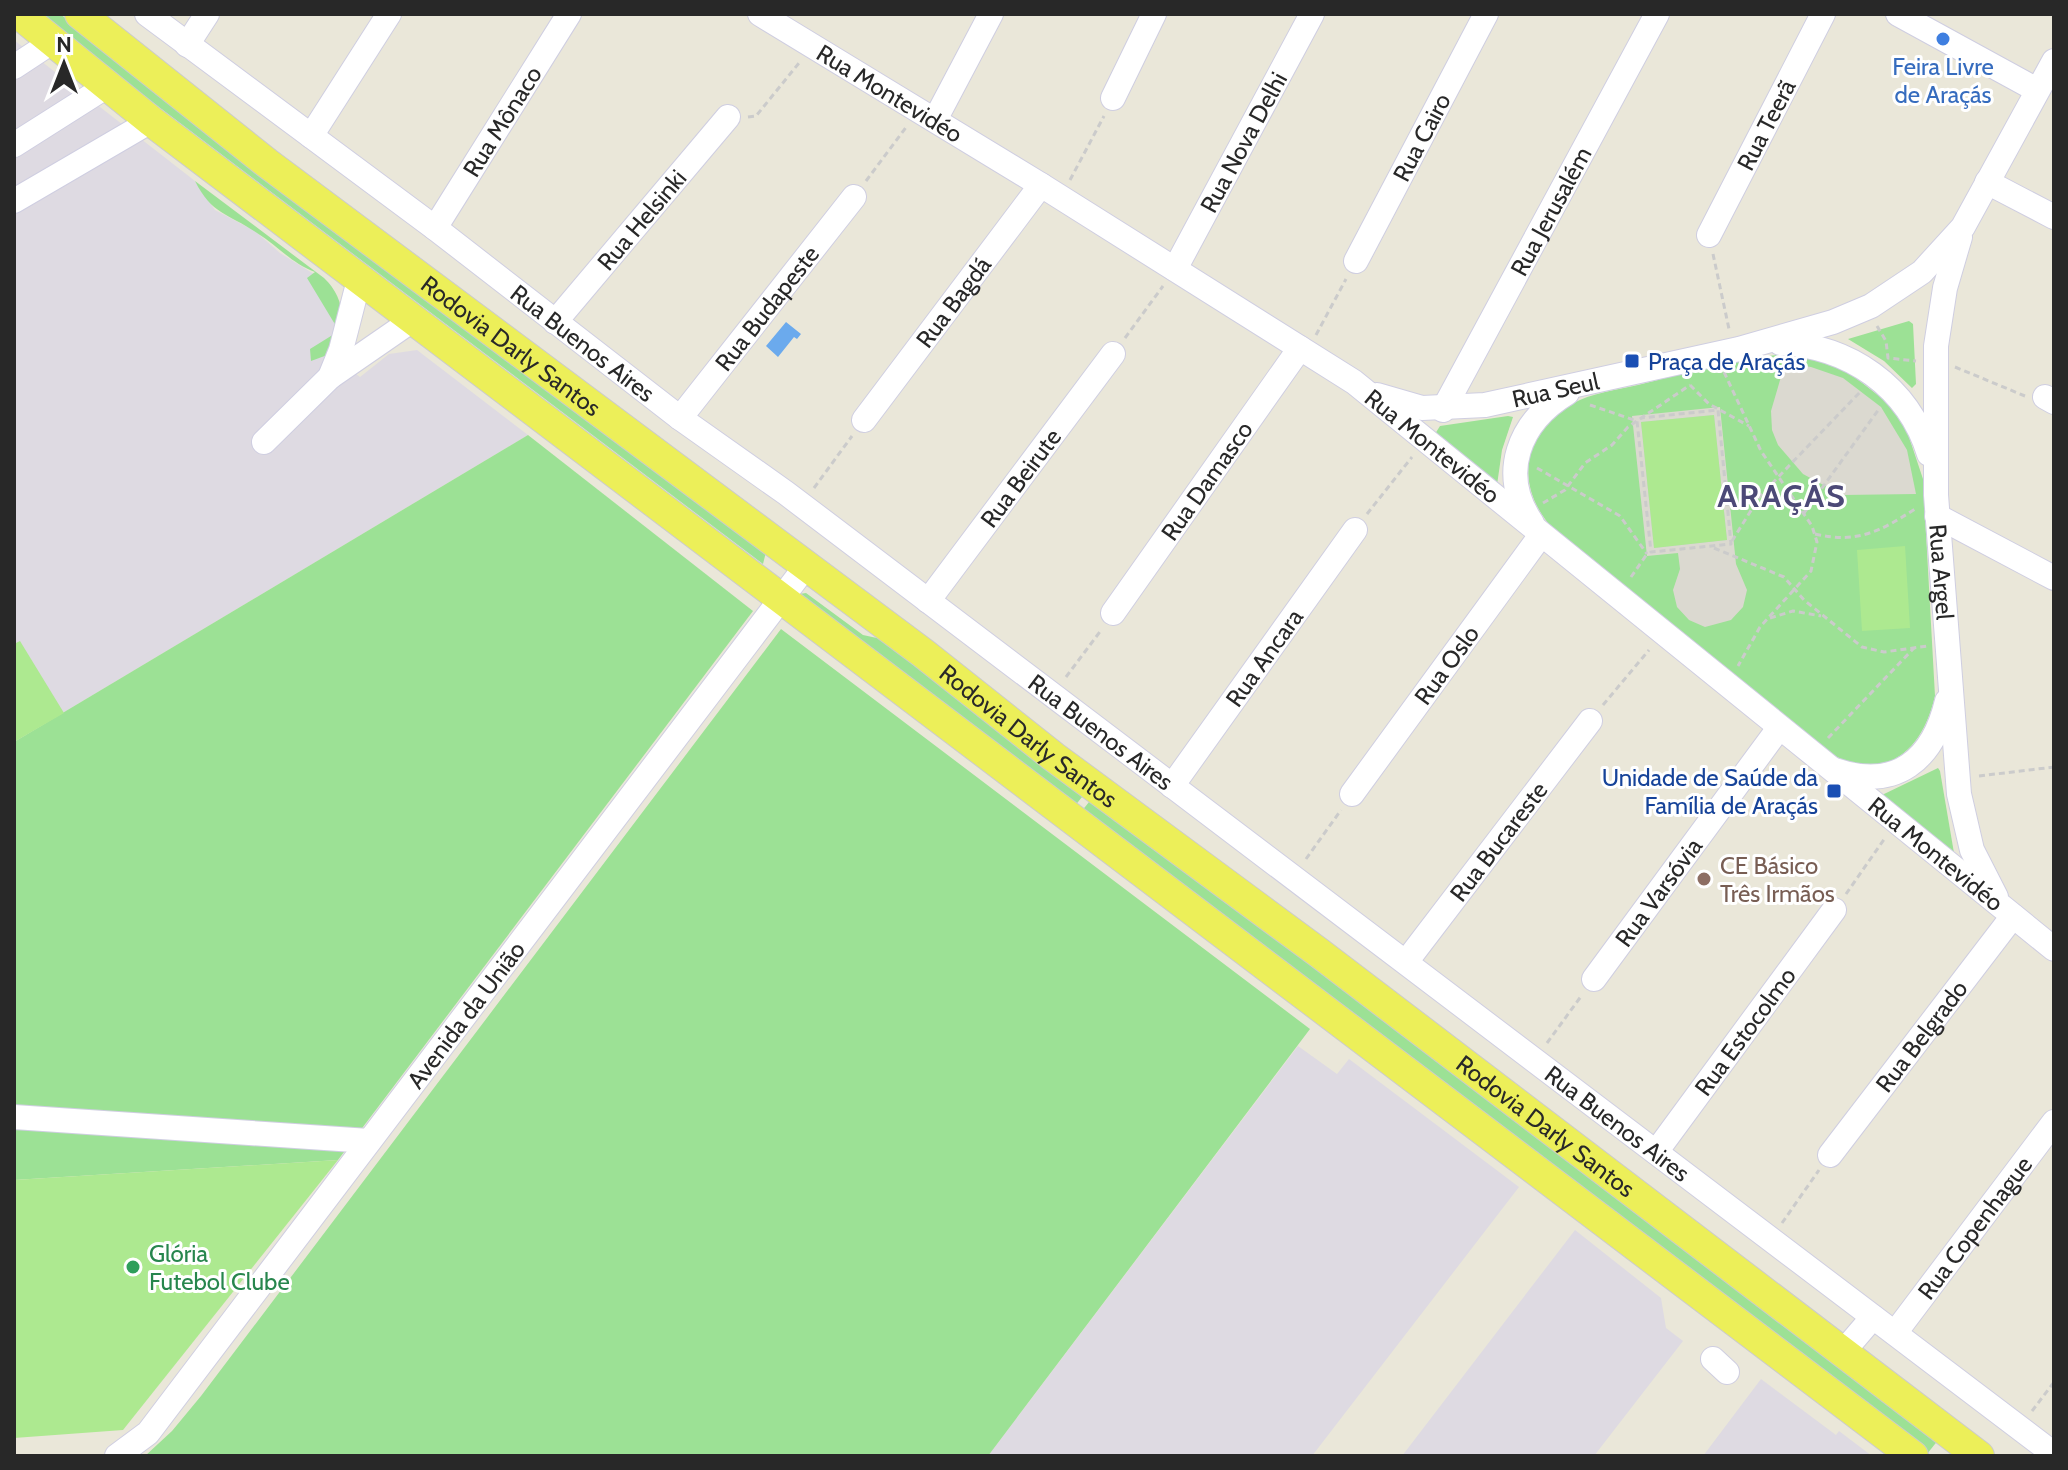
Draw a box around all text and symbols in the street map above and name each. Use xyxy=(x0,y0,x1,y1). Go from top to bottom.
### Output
north arrow xyxy=(24,24,104,104)
marker: Feira Livre de Araçás xyxy=(1934,30,1952,48)
text: N xyxy=(56,31,72,58)
street label: Rua Montevidéo xyxy=(812,38,968,148)
place label: Feira Livre de Araçás xyxy=(1892,52,1994,109)
street label: Rua Mônaco xyxy=(456,61,547,182)
street label: Rua Nova Delhi xyxy=(1194,67,1293,217)
street label: Rua Teerã xyxy=(1730,74,1801,175)
street label: Rua Cairo xyxy=(1386,88,1456,186)
street label: Rua Jerusalém xyxy=(1504,142,1597,281)
street label: Rua Helsinki xyxy=(591,163,692,276)
street label: Rua Budapeste xyxy=(708,240,825,376)
street label: Rua Bagdá xyxy=(909,250,997,353)
street label: Rodovia Darly Santos xyxy=(416,269,607,422)
street label: Rua Buenos Aires xyxy=(505,278,661,408)
place label: Praça de Araçás xyxy=(1648,347,1805,376)
marker: Praça de Araçás xyxy=(1623,352,1641,370)
street label: Rua Seul xyxy=(1509,366,1602,413)
street label: Rua Montevidéo xyxy=(1359,382,1506,509)
street label: Rua Damasco xyxy=(1154,416,1258,546)
street label: Rua Beirute xyxy=(974,423,1067,533)
district label: ARAÇÁS xyxy=(1717,476,1847,515)
street label: Rua Argel xyxy=(1924,523,1960,621)
street label: Rua Ancara xyxy=(1219,603,1309,712)
street label: Rua Oslo xyxy=(1408,620,1485,710)
street label: Rodovia Darly Santos xyxy=(934,658,1123,813)
street label: Rua Buenos Aires xyxy=(1023,668,1179,796)
place label: Unidade de Saúde da Família de Araçás xyxy=(1602,763,1818,820)
street label: Rua Bucareste xyxy=(1443,776,1553,907)
marker: Unidade de Saúde da Família de Araçás xyxy=(1825,782,1843,800)
street label: Rua Montevidéo xyxy=(1863,790,2010,917)
street label: Rua Varsóvia xyxy=(1608,832,1708,952)
place label: CE Básico Três Irmãos xyxy=(1720,851,1835,908)
marker: CE Básico Três Irmãos xyxy=(1695,870,1713,888)
street label: Avenida da União xyxy=(401,935,531,1094)
street label: Rua Estocolmo xyxy=(1688,961,1802,1101)
street label: Rua Belgrado xyxy=(1869,974,1973,1098)
street label: Rodovia Darly Santos xyxy=(1451,1049,1641,1203)
street label: Rua Buenos Aires xyxy=(1539,1059,1696,1187)
street label: Rua Copenhague xyxy=(1911,1150,2038,1305)
place label: Glória Futebol Clube xyxy=(149,1239,290,1296)
marker: Glória Futebol Clube xyxy=(124,1258,142,1276)

